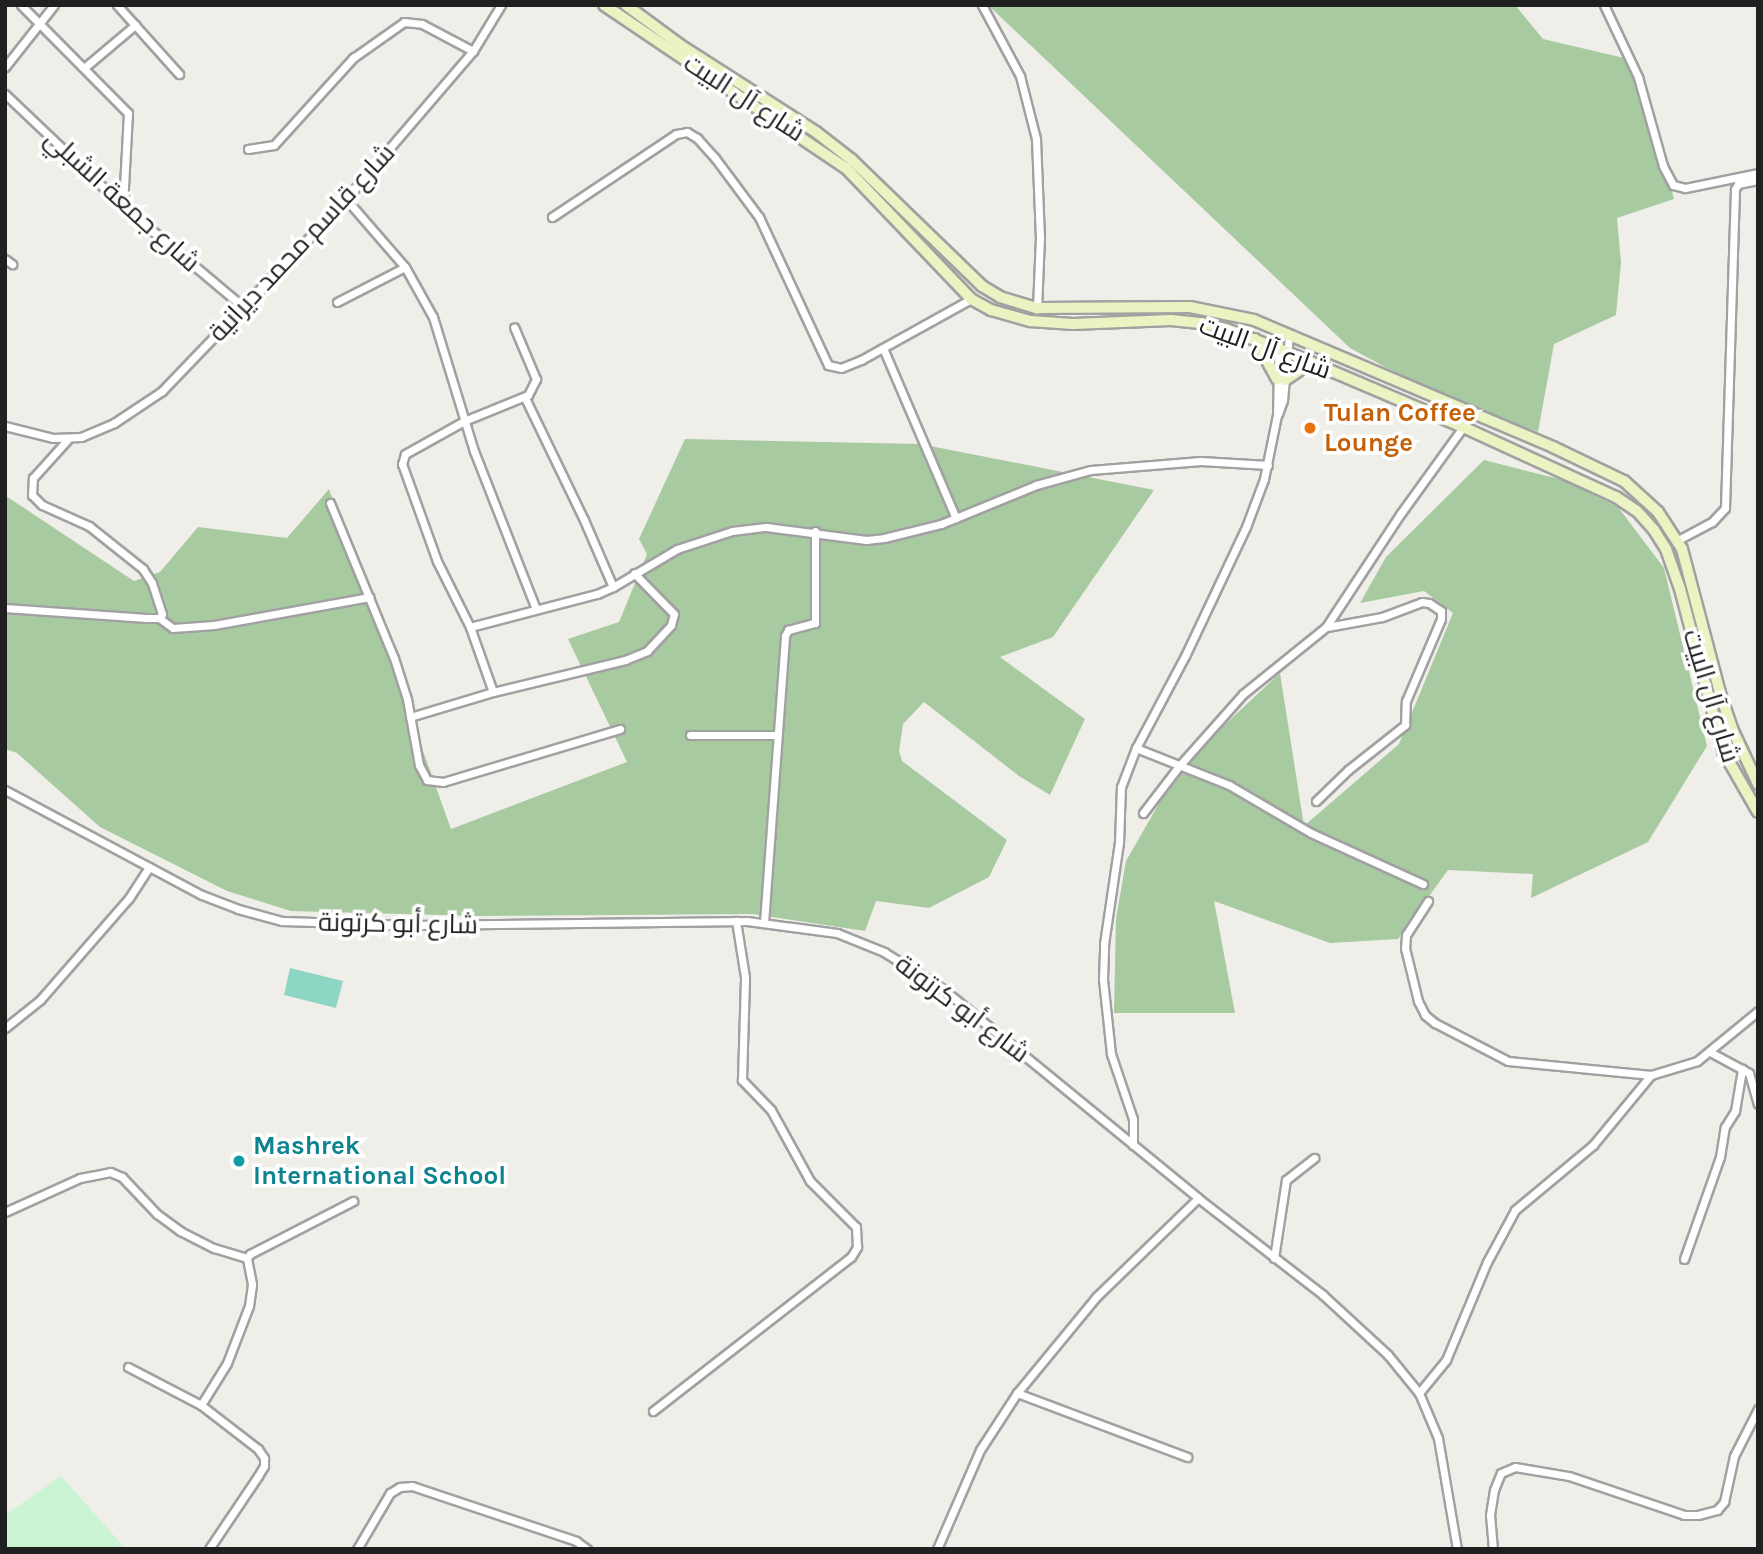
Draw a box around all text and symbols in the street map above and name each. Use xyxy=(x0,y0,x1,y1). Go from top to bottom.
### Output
street label: شارع آل البيت xyxy=(678,47,810,149)
street label: شارع جمعة الشبلي xyxy=(38,123,206,279)
street label: شارع قاسم محمد ديرانية xyxy=(202,138,402,348)
street label: شارع آل البيت xyxy=(1195,310,1335,386)
place label: Tulan Coffee Lounge xyxy=(1324,397,1476,458)
marker: Tulan Coffee Lounge xyxy=(1302,420,1318,436)
street label: شارع آل البيت xyxy=(1676,626,1746,766)
street label: شارع أبو كرتونة xyxy=(318,907,478,941)
street label: شارع أبو كرتونة xyxy=(889,948,1035,1070)
place label: Mashrek International School xyxy=(253,1130,506,1192)
marker: Mashrek International School xyxy=(231,1153,247,1169)

